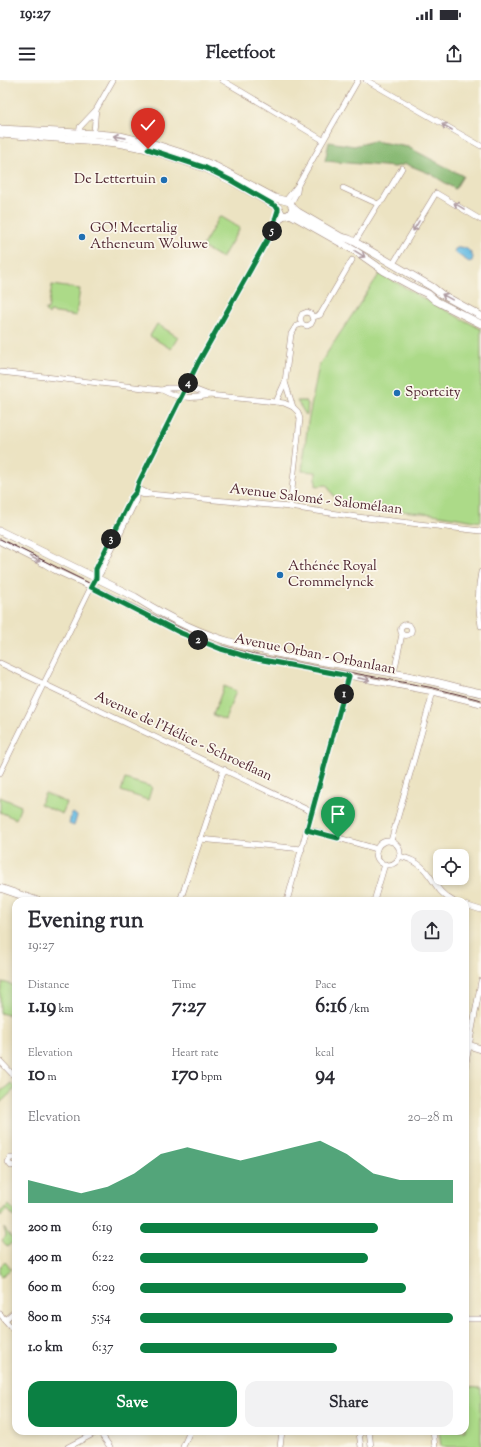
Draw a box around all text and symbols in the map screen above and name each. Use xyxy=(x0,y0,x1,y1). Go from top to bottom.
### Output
text: 19:27 xyxy=(20,4,51,25)
text: Fleetfoot xyxy=(206,41,275,67)
icon: menu xyxy=(16,43,38,65)
icon: share xyxy=(443,43,465,65)
pin xyxy=(131,108,165,149)
icon: check xyxy=(137,114,159,136)
one-way arrow xyxy=(441,122,453,130)
one-way arrow xyxy=(114,133,127,141)
place label: De Lettertuin xyxy=(74,170,156,190)
marker: De Lettertuin xyxy=(159,175,169,185)
one-way arrow xyxy=(453,202,465,210)
place label: GO! Meertalig Atheneum Woluwe xyxy=(90,219,208,255)
one-way arrow xyxy=(412,220,420,232)
pin: 5 xyxy=(262,221,282,241)
text: 5 xyxy=(270,223,274,239)
marker: GO! Meertalig Atheneum Woluwe xyxy=(77,232,87,242)
one-way arrow xyxy=(354,251,366,259)
one-way arrow xyxy=(441,293,453,301)
pin: 4 xyxy=(178,373,198,393)
text: 4 xyxy=(185,375,191,391)
place label: Sportcity xyxy=(405,383,461,403)
marker: Sportcity xyxy=(392,388,402,398)
street label: Avenue Salomé - Salomélaan xyxy=(228,479,404,521)
pin: 3 xyxy=(101,529,121,549)
text: 3 xyxy=(109,531,113,547)
one-way arrow xyxy=(29,556,41,563)
place label: Athénée Royal Crommelynck xyxy=(288,557,377,593)
marker: Athénée Royal Crommelynck xyxy=(275,570,285,580)
street label: Avenue Orban - Orbanlaan xyxy=(232,629,398,681)
pin: 2 xyxy=(188,630,208,650)
text: 2 xyxy=(195,632,201,648)
one-way arrow xyxy=(357,675,370,683)
pin: 1 xyxy=(334,684,354,704)
text: 1 xyxy=(342,686,346,702)
street label: Avenue de l'Hélice - Schroeflaan xyxy=(91,687,275,787)
pin xyxy=(321,797,355,838)
icon: arrive xyxy=(327,803,349,825)
map controls xyxy=(433,849,469,885)
button: locate xyxy=(433,849,469,885)
text: Evening run xyxy=(28,906,144,938)
button: share xyxy=(411,910,453,952)
text: 19:27 xyxy=(28,937,55,955)
text: Distance xyxy=(28,977,69,993)
text: Time xyxy=(172,977,196,993)
text: Pace xyxy=(315,977,336,993)
text: 1.19 xyxy=(28,993,56,1022)
text: 7:27 xyxy=(172,993,206,1022)
text: 6:16 xyxy=(315,993,347,1022)
text: km xyxy=(56,1001,74,1017)
text: /km xyxy=(347,1001,369,1017)
text: Elevation xyxy=(28,1045,73,1061)
text: Heart rate xyxy=(172,1045,219,1061)
text: kcal xyxy=(315,1045,334,1061)
text: 10 xyxy=(28,1061,45,1090)
text: 170 xyxy=(172,1061,199,1090)
text: 94 xyxy=(315,1061,335,1090)
text: m xyxy=(45,1069,57,1085)
text: bpm xyxy=(199,1069,222,1085)
text: Elevation xyxy=(28,1109,81,1127)
text: 20–28 m xyxy=(408,1109,453,1127)
text: 200 m xyxy=(28,1219,61,1237)
text: 6:19 xyxy=(92,1219,112,1237)
text: 400 m xyxy=(28,1249,62,1267)
text: 6:22 xyxy=(92,1249,114,1267)
text: 600 m xyxy=(28,1279,62,1297)
text: 6:09 xyxy=(92,1279,115,1297)
text: 800 m xyxy=(28,1309,62,1327)
text: 5:54 xyxy=(92,1309,111,1327)
text: 1.0 km xyxy=(28,1339,63,1357)
text: 6:37 xyxy=(92,1339,113,1357)
button: Save xyxy=(28,1381,237,1427)
button: Share xyxy=(245,1381,453,1427)

